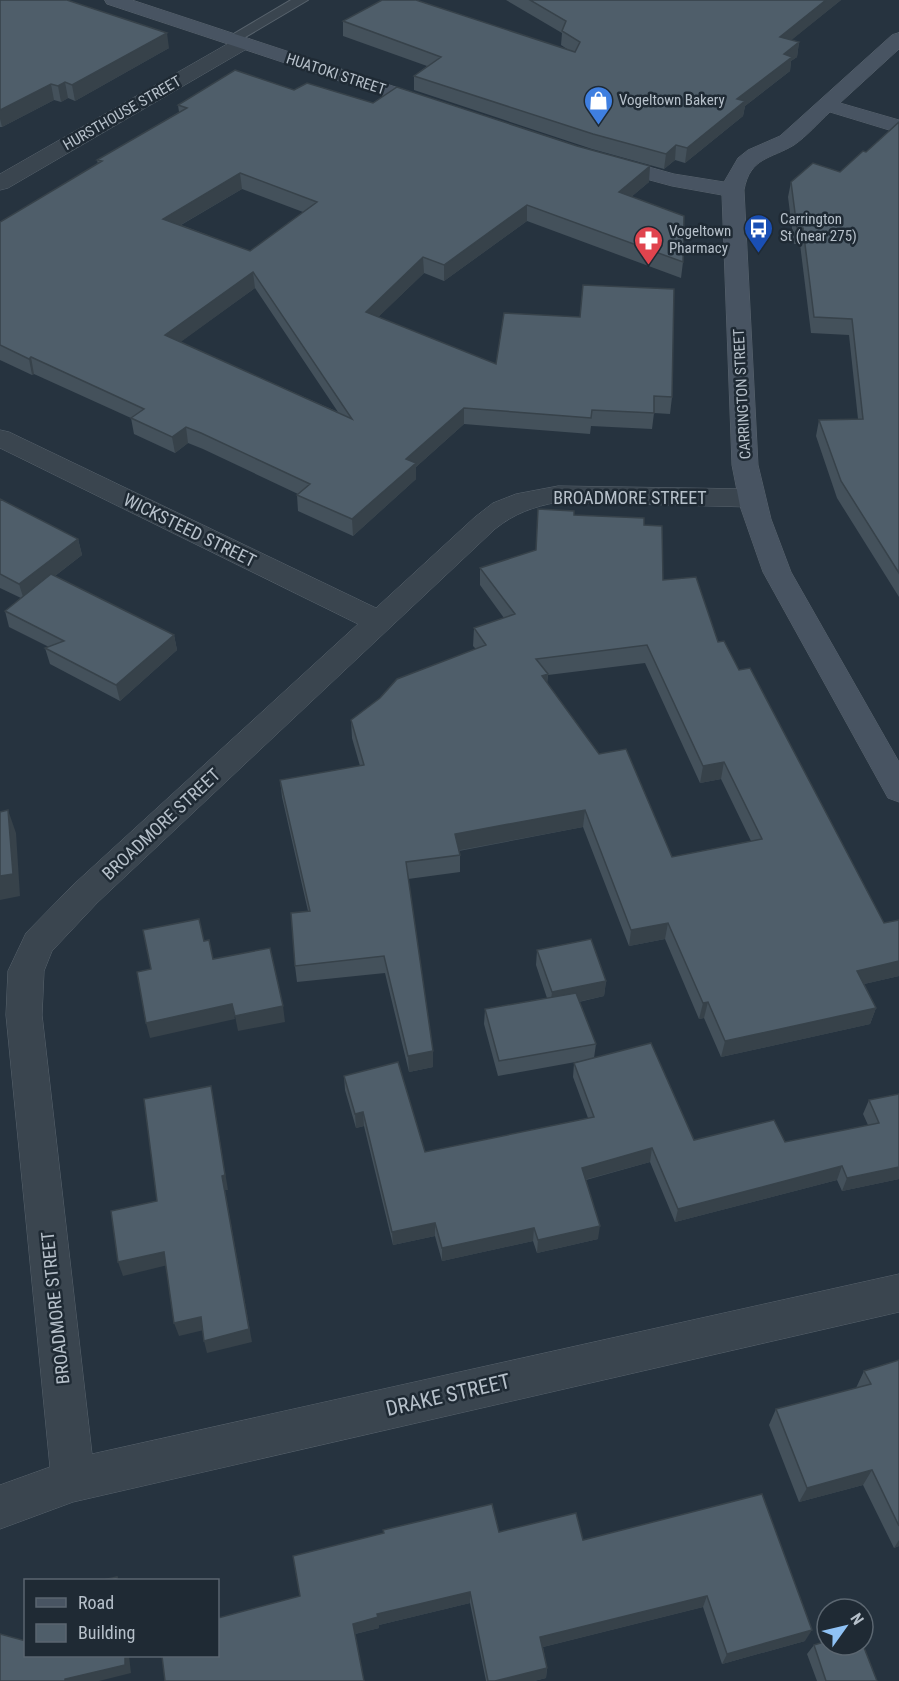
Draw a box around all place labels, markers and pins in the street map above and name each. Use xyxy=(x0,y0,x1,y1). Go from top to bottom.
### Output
shop icon: Vogeltown Bakery xyxy=(582,84,614,126)
place label: Vogeltown Bakery xyxy=(619,91,725,109)
place label: Carrington St (near 275) xyxy=(780,210,857,245)
bus stop icon: Carrington St (near 275) xyxy=(743,212,775,254)
place label: Vogeltown Pharmacy xyxy=(669,222,731,257)
pharmacy icon: Vogeltown Pharmacy xyxy=(632,224,664,266)

